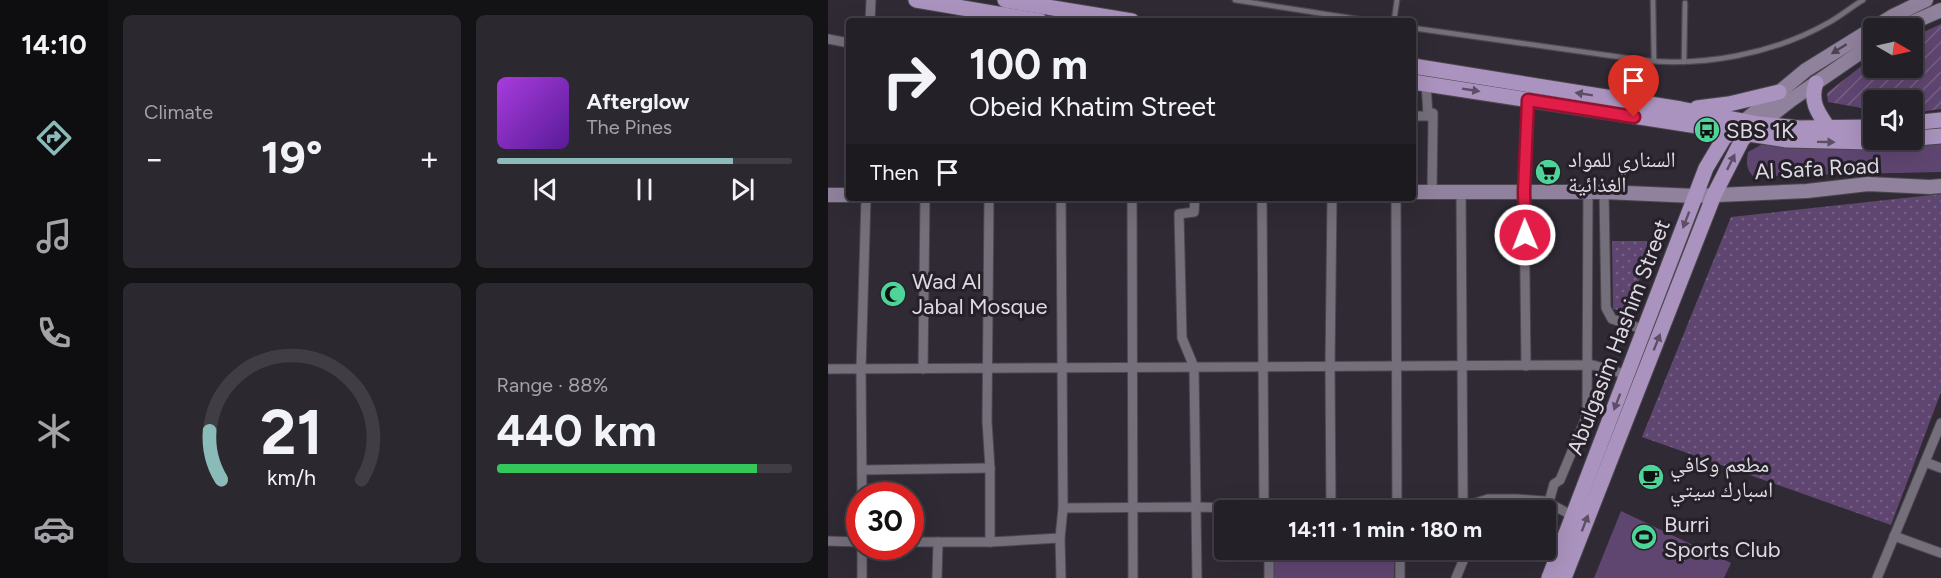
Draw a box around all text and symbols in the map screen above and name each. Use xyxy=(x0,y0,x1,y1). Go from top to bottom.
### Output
north arrow xyxy=(1863,18,1923,78)
map controls xyxy=(1863,18,1923,150)
text: 14:10 xyxy=(21,28,87,61)
text: 100 m xyxy=(969,39,1088,90)
icon: right xyxy=(870,42,948,120)
one-way arrow xyxy=(1831,43,1847,54)
pin xyxy=(1608,55,1659,117)
icon: arrive xyxy=(1617,64,1650,97)
one-way arrow xyxy=(1462,86,1481,95)
text: Afterglow xyxy=(587,88,689,115)
text: Obeid Khatim Street xyxy=(969,90,1216,123)
one-way arrow xyxy=(1574,90,1593,99)
button: sound xyxy=(1863,90,1923,150)
text: Climate xyxy=(144,100,213,124)
text: The Pines xyxy=(587,115,672,139)
bus stop icon: SBS 1K xyxy=(1692,115,1722,145)
icon: directions xyxy=(33,117,75,159)
place label: SBS 1K xyxy=(1726,117,1795,144)
text: 19° xyxy=(261,130,323,184)
one-way arrow xyxy=(1817,137,1836,147)
text: − xyxy=(144,139,165,178)
text: + xyxy=(419,139,439,178)
place label: السناري للمواد الغذائية xyxy=(1568,146,1676,198)
street label: Al Safa Road xyxy=(1754,152,1880,185)
one-way arrow xyxy=(1726,153,1735,170)
icon: arrive xyxy=(931,156,964,189)
supermarket icon: السناري للمواد الغذائية xyxy=(1533,157,1563,187)
text: Then xyxy=(870,159,919,186)
icon: previous xyxy=(529,173,562,206)
icon: pause xyxy=(628,173,661,206)
icon: next xyxy=(726,173,759,206)
position arrow xyxy=(1493,203,1557,267)
one-way arrow xyxy=(1681,211,1691,229)
icon: music xyxy=(33,215,75,257)
street label: Abulgasim Hashim Street xyxy=(1561,216,1676,459)
place label: Wad Al Jabal Mosque xyxy=(912,268,1048,320)
mosque icon: Wad Al Jabal Mosque xyxy=(878,279,908,309)
icon: phone xyxy=(33,312,75,354)
one-way arrow xyxy=(1653,333,1662,351)
text: Range · 88% xyxy=(497,373,608,397)
one-way arrow xyxy=(1612,393,1621,411)
text: 21 xyxy=(261,395,323,470)
text: 440 km xyxy=(497,403,657,457)
icon: climate xyxy=(33,410,75,452)
place label: مطعم وكافي اسبارك سيتي xyxy=(1670,451,1773,507)
cafe icon: مطعم وكافي اسبارك سيتي xyxy=(1636,462,1666,492)
text: km/h xyxy=(267,465,316,490)
speed limit sign: 30 xyxy=(846,482,924,560)
icon: car xyxy=(33,508,75,550)
place label: Burri Sports Club xyxy=(1664,511,1781,563)
one-way arrow xyxy=(1580,514,1590,532)
text: 14:11 · 1 min · 180 m xyxy=(1288,516,1482,543)
sports icon: Burri Sports Club xyxy=(1629,522,1659,552)

